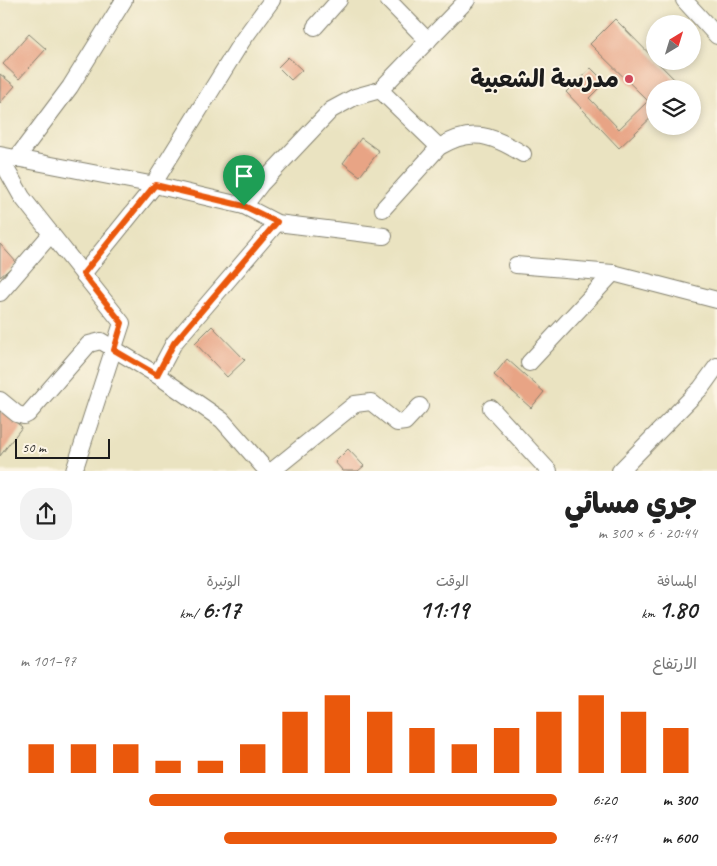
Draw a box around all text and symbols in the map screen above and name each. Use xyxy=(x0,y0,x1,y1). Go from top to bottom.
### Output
north arrow xyxy=(646,15,701,70)
map controls xyxy=(646,15,701,135)
place label: مدرسة الشعبية xyxy=(470,64,619,94)
marker: مدرسة الشعبية xyxy=(623,73,635,85)
button: layers xyxy=(646,80,701,135)
pin xyxy=(223,155,265,206)
icon: arrive xyxy=(230,162,258,190)
scale bar xyxy=(15,436,110,459)
text: 50 m xyxy=(22,439,46,456)
text: جري مسائي xyxy=(565,486,697,521)
button: share xyxy=(20,488,72,540)
text: 20:44 · 6 × 300 m xyxy=(598,523,697,543)
text: الوتيرة xyxy=(207,573,240,590)
text: الوقت xyxy=(436,573,469,590)
text: المسافة xyxy=(657,573,697,590)
text: 6:17 xyxy=(201,594,240,626)
text: 11:19 xyxy=(419,594,469,626)
text: 1.80 xyxy=(658,594,697,626)
text: /km xyxy=(180,605,201,622)
text: km xyxy=(641,605,658,622)
text: 97–101 m xyxy=(20,651,76,671)
text: الارتفاع xyxy=(652,654,697,674)
text: 6:20 xyxy=(592,790,617,810)
text: 300 m xyxy=(662,790,697,810)
text: 6:41 xyxy=(592,828,617,848)
text: 600 m xyxy=(662,828,697,848)

